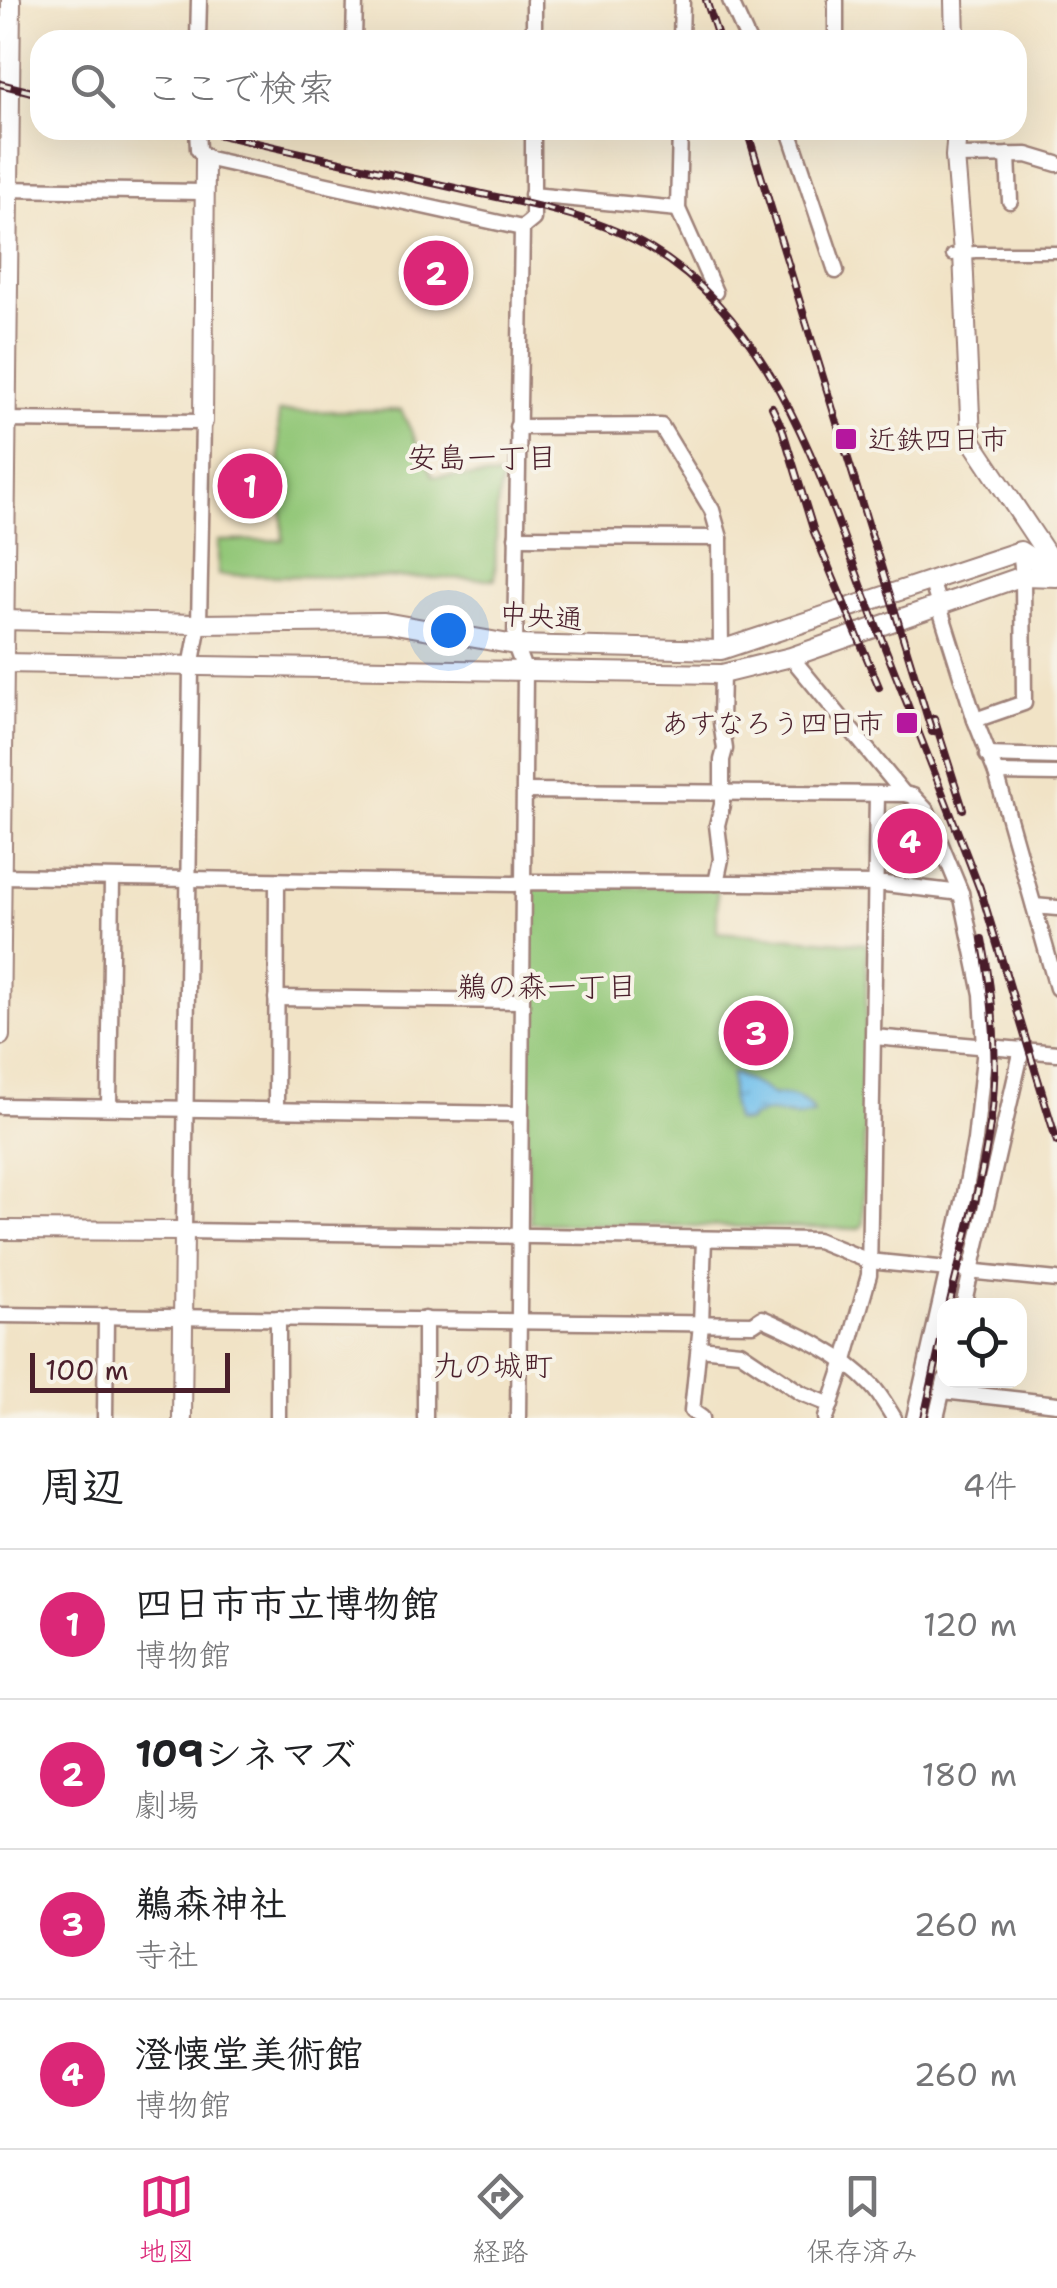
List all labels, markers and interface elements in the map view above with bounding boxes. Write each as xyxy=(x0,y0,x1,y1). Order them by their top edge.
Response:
search box xyxy=(30,30,1027,140)
icon: search xyxy=(65,58,120,113)
text: ここで検索 xyxy=(145,62,335,113)
pin: 2 xyxy=(404,236,468,310)
place label: 近鉄四日市 xyxy=(868,420,1008,458)
marker: 近鉄四日市 xyxy=(833,426,859,452)
district label: 安島一丁目 xyxy=(407,437,557,478)
pin: 1 xyxy=(218,448,282,524)
street label: 中央通 xyxy=(498,594,584,638)
your location xyxy=(423,605,474,656)
place label: あすなろう四日市 xyxy=(661,704,884,742)
marker: あすなろう四日市 xyxy=(894,710,920,736)
pin: 4 xyxy=(878,804,942,878)
district label: 鵜の森一丁目 xyxy=(457,966,637,1007)
pin: 3 xyxy=(724,996,788,1070)
map controls xyxy=(937,1298,1027,1388)
button: locate xyxy=(937,1298,1027,1388)
district label: 九の城町 xyxy=(433,1345,553,1386)
scale bar xyxy=(30,1348,230,1392)
text: 100 m xyxy=(45,1351,129,1389)
text: 周辺 xyxy=(40,1458,124,1514)
text: 4件 xyxy=(963,1464,1017,1507)
text: 四日市市立博物館 xyxy=(135,1578,439,1629)
text: 1 xyxy=(65,1603,80,1646)
text: 120 m xyxy=(923,1603,1017,1646)
text: 博物館 xyxy=(135,1633,231,1676)
text: 109シネマズ xyxy=(135,1728,356,1779)
text: 2 xyxy=(61,1753,84,1796)
text: 180 m xyxy=(921,1753,1017,1796)
text: 劇場 xyxy=(135,1783,199,1826)
text: 鵜森神社 xyxy=(135,1878,287,1929)
text: 3 xyxy=(61,1903,84,1946)
text: 260 m xyxy=(914,1903,1017,1946)
text: 寺社 xyxy=(135,1933,199,1976)
text: 澄懐堂美術館 xyxy=(135,2028,363,2079)
text: 4 xyxy=(61,2053,84,2096)
text: 260 m xyxy=(914,2053,1017,2096)
text: 博物館 xyxy=(135,2083,231,2126)
tab: 地図 xyxy=(139,2169,195,2270)
tab: 経路 xyxy=(472,2169,528,2270)
tab: 保存済み xyxy=(806,2169,918,2270)

